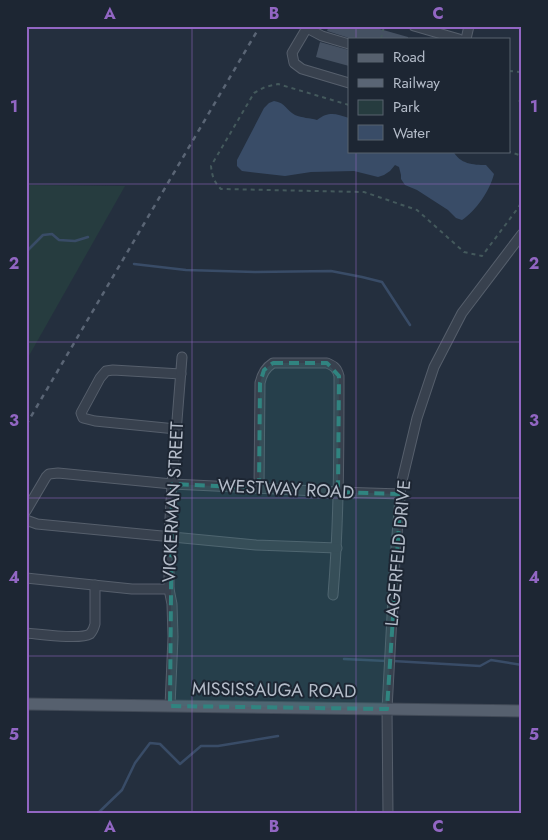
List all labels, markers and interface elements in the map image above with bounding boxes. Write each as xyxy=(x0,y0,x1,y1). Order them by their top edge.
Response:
text: A xyxy=(103,2,116,25)
text: B xyxy=(269,2,279,25)
text: C xyxy=(432,2,444,25)
legend xyxy=(348,38,510,152)
text: Road xyxy=(393,46,425,68)
text: Railway xyxy=(393,72,440,94)
text: 1 xyxy=(10,95,18,118)
text: 1 xyxy=(530,95,538,118)
text: Park xyxy=(393,96,420,118)
text: Water xyxy=(393,122,431,144)
text: 2 xyxy=(9,252,19,275)
text: 2 xyxy=(529,252,539,275)
text: 3 xyxy=(9,409,19,432)
text: 3 xyxy=(529,409,539,432)
street label: VICKERMAN STREET xyxy=(156,420,190,583)
street label: WESTWAY ROAD xyxy=(217,472,355,506)
street label: LAGERFELD DRIVE xyxy=(379,479,417,627)
text: 4 xyxy=(8,566,20,589)
text: 4 xyxy=(528,566,540,589)
street label: MISSISSAUGA ROAD xyxy=(191,676,357,704)
text: 5 xyxy=(9,723,19,746)
text: 5 xyxy=(529,723,539,746)
text: A xyxy=(103,815,116,838)
text: B xyxy=(269,815,279,838)
text: C xyxy=(432,815,444,838)

